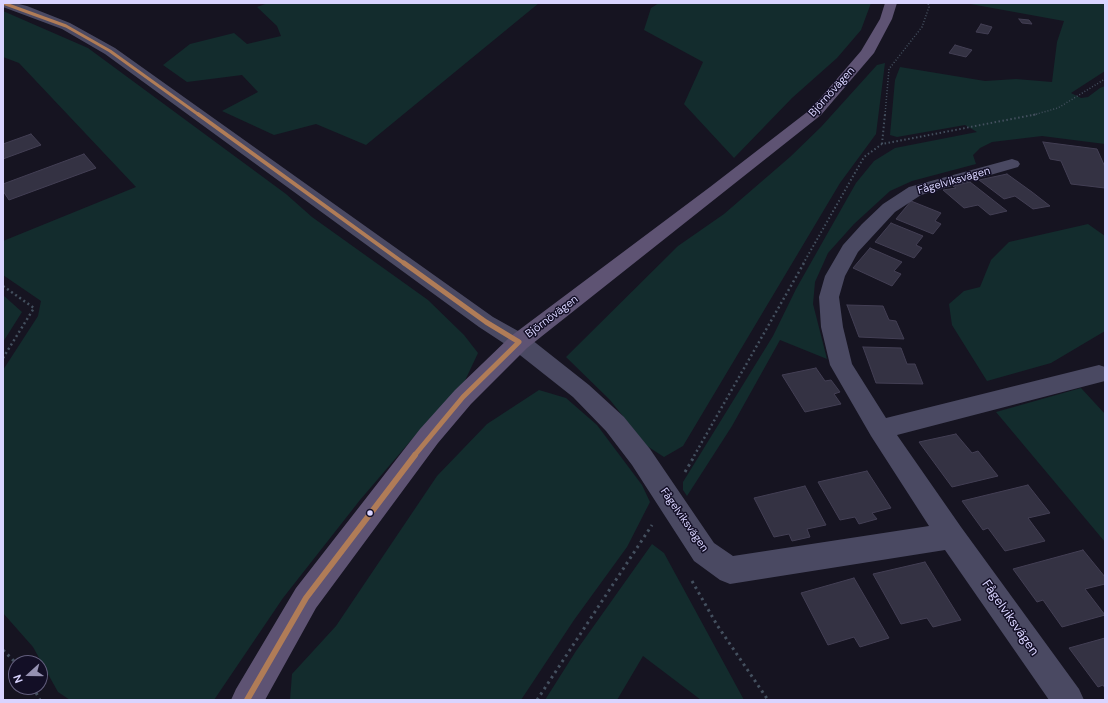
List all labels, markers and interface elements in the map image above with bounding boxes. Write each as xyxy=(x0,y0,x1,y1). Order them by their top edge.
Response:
street label: Björnövägen xyxy=(806,64,858,120)
street label: Fågelviksvägen xyxy=(916,164,992,198)
street label: Björnövägen xyxy=(523,293,581,341)
street label: Fågelviksvägen xyxy=(657,486,711,554)
unlabelled marker xyxy=(365,508,375,518)
street label: Fågelviksvägen xyxy=(978,577,1042,659)
north arrow xyxy=(8,655,48,695)
text: N xyxy=(10,673,26,685)

